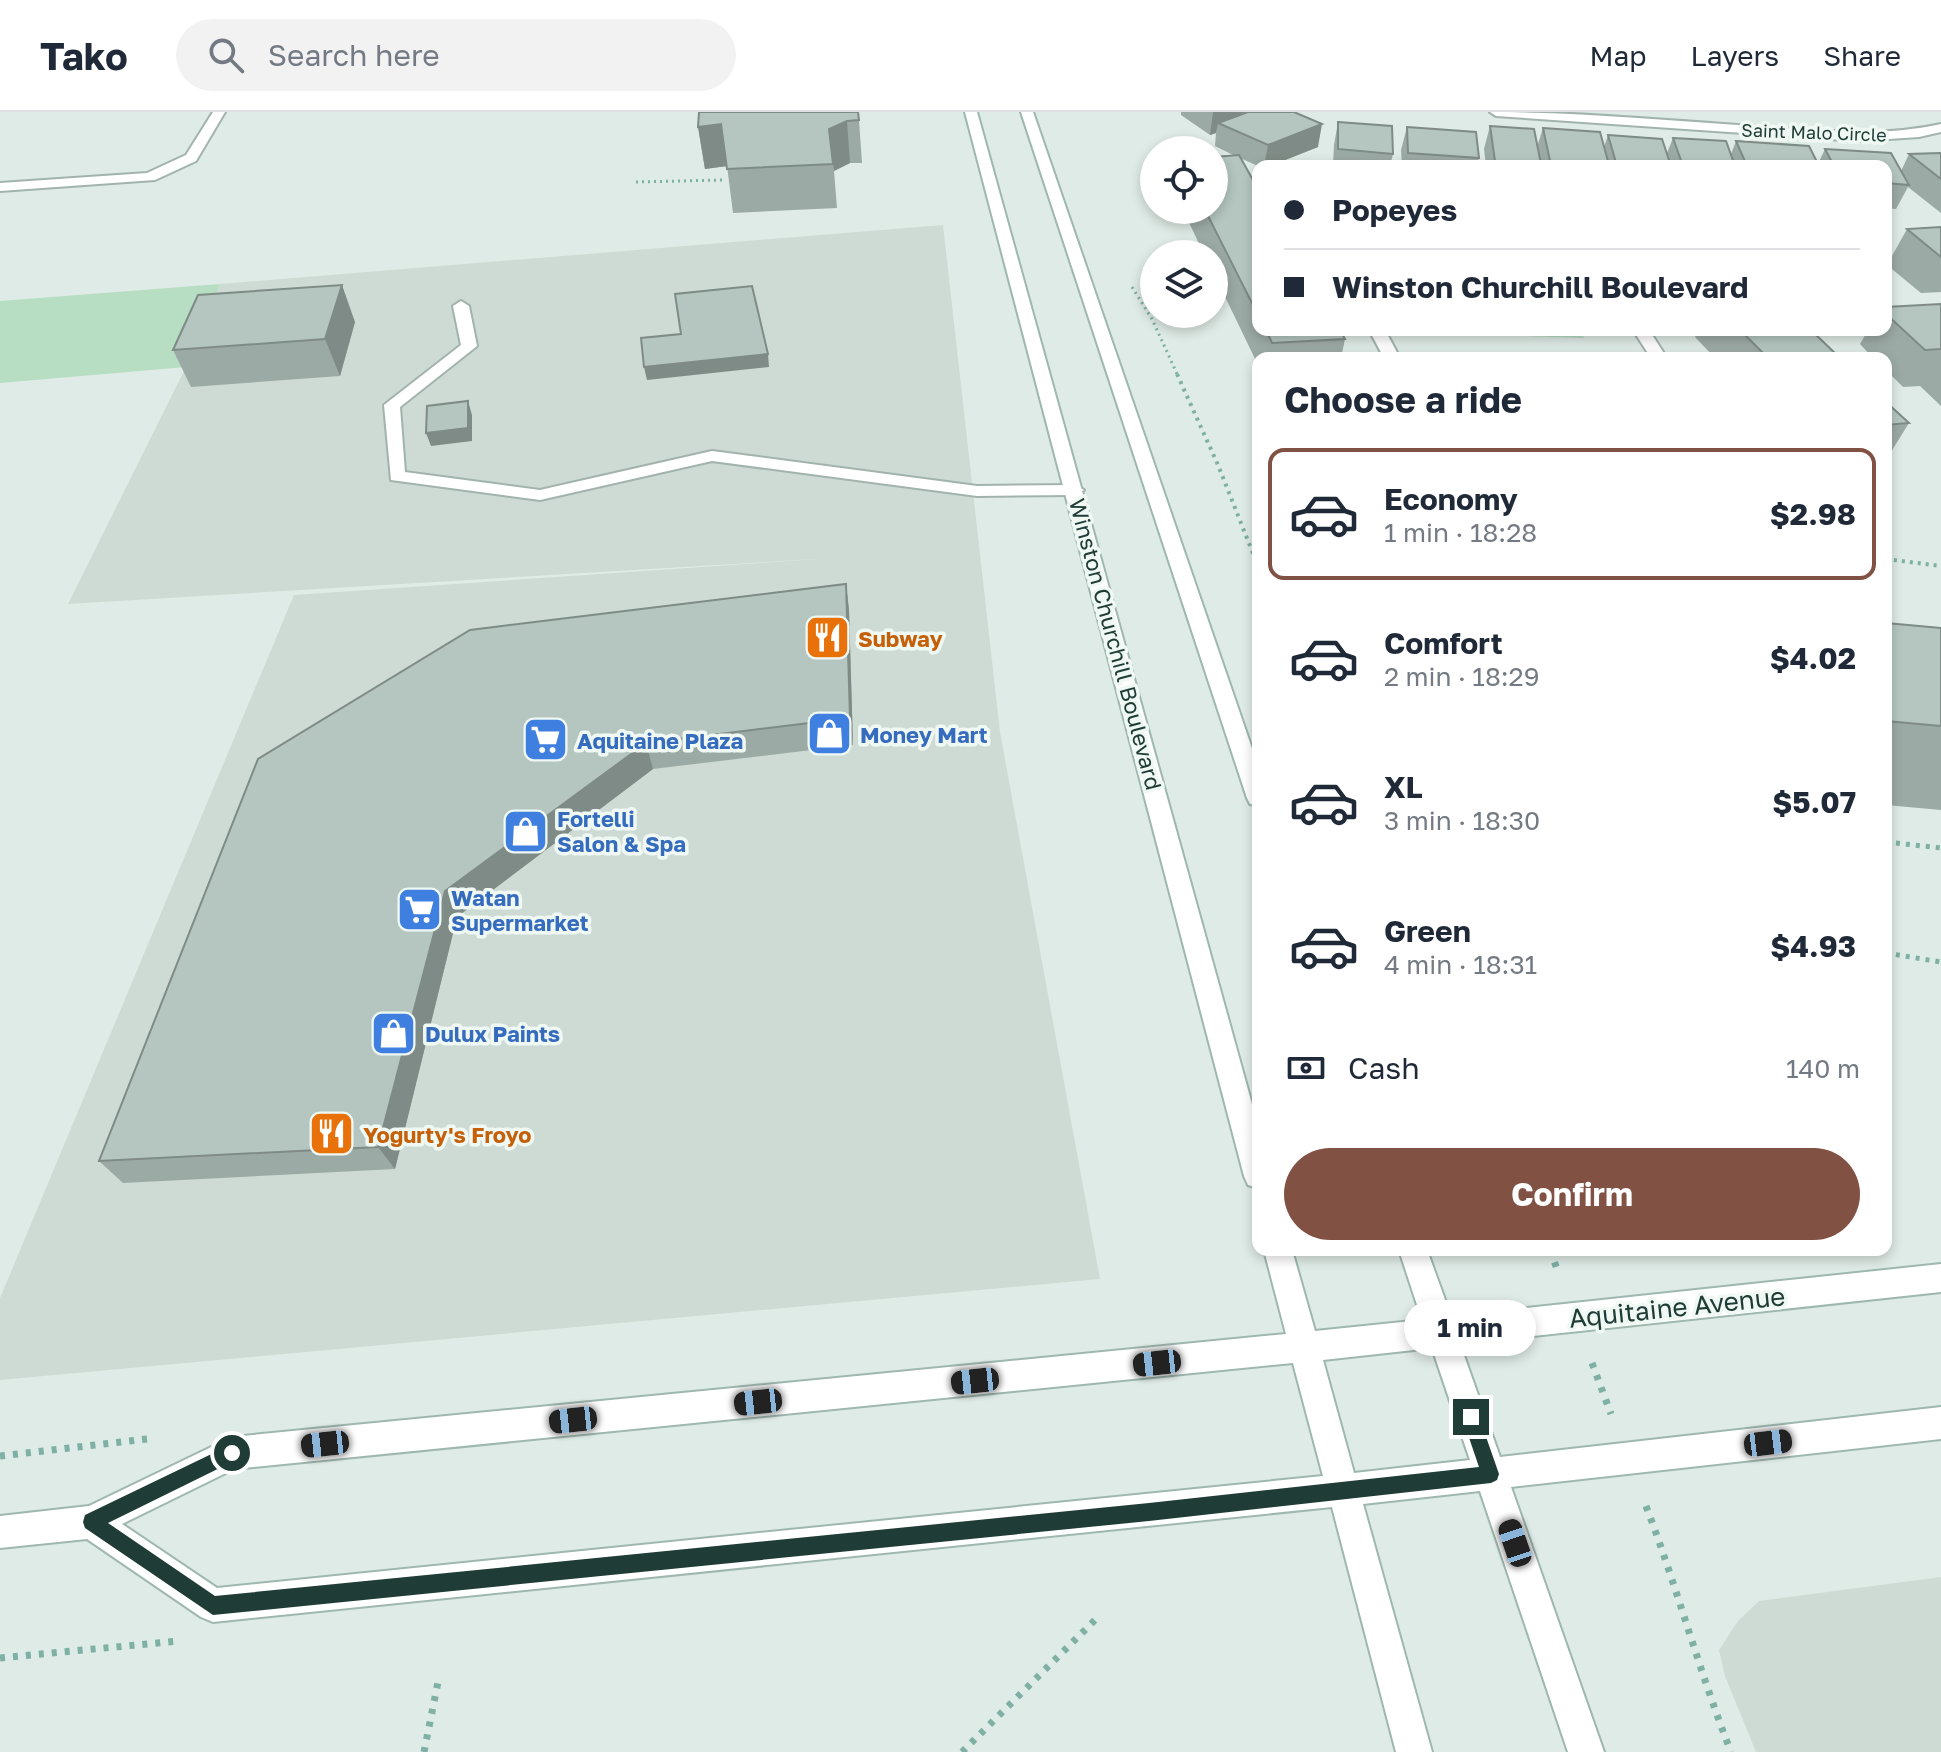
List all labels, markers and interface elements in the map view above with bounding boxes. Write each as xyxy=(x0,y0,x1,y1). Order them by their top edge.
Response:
search box xyxy=(176,19,736,91)
text: Tako xyxy=(40,33,128,78)
icon: search xyxy=(204,33,248,77)
text: Search here xyxy=(268,37,440,73)
text: Map xyxy=(1589,39,1647,72)
text: Layers xyxy=(1691,39,1779,72)
text: Share xyxy=(1823,39,1901,72)
street label: Saint Malo Circle xyxy=(1741,118,1887,146)
map controls xyxy=(1140,136,1228,328)
button: locate xyxy=(1140,136,1228,224)
text: Popeyes xyxy=(1332,192,1457,228)
button: layers xyxy=(1140,240,1228,328)
text: Winston Churchill Boulevard xyxy=(1332,269,1749,305)
text: Choose a ride xyxy=(1284,378,1522,421)
icon: car xyxy=(1288,478,1360,550)
text: Economy xyxy=(1384,481,1518,517)
street label: Winston Churchill Boulevard xyxy=(1064,495,1168,793)
text: $2.98 xyxy=(1770,496,1856,532)
text: 1 min · 18:28 xyxy=(1384,517,1537,548)
restaurant icon: Subway xyxy=(803,614,851,662)
icon: car xyxy=(1288,622,1360,694)
place label: Subway xyxy=(858,625,943,652)
text: Comfort xyxy=(1384,625,1503,661)
text: $4.02 xyxy=(1770,640,1856,676)
text: 2 min · 18:29 xyxy=(1384,661,1539,692)
shop icon: Money Mart xyxy=(805,710,853,758)
supermarket icon: Aquitaine Plaza xyxy=(522,716,570,764)
place label: Money Mart xyxy=(860,721,988,748)
place label: Aquitaine Plaza xyxy=(577,727,743,754)
icon: car xyxy=(1288,766,1360,838)
text: XL xyxy=(1384,769,1423,805)
text: $5.07 xyxy=(1772,784,1856,820)
place label: Fortelli Salon & Spa xyxy=(557,805,686,857)
text: 3 min · 18:30 xyxy=(1384,805,1540,836)
shop icon: Fortelli Salon & Spa xyxy=(502,807,550,855)
place label: Watan Supermarket xyxy=(451,884,589,936)
supermarket icon: Watan Supermarket xyxy=(396,886,444,934)
icon: car xyxy=(1288,910,1360,982)
text: Green xyxy=(1384,913,1471,949)
text: $4.93 xyxy=(1770,928,1856,964)
text: 4 min · 18:31 xyxy=(1384,949,1537,980)
shop icon: Dulux Paints xyxy=(370,1009,418,1057)
place label: Dulux Paints xyxy=(425,1020,560,1047)
icon: cash xyxy=(1284,1046,1328,1090)
text: Cash xyxy=(1348,1050,1420,1086)
text: 140 m xyxy=(1786,1053,1860,1084)
restaurant icon: Yogurty's Froyo xyxy=(308,1110,356,1158)
place label: Yogurty's Froyo xyxy=(363,1121,531,1148)
button: Confirm xyxy=(1284,1148,1860,1240)
street label: Aquitaine Avenue xyxy=(1567,1280,1787,1334)
callout: 1 min xyxy=(1405,1301,1537,1357)
text: 1 min xyxy=(1437,1312,1503,1343)
car xyxy=(1132,1349,1182,1377)
car xyxy=(950,1367,1000,1395)
car xyxy=(733,1388,783,1416)
route end xyxy=(1453,1399,1489,1435)
car xyxy=(548,1406,598,1434)
car xyxy=(1743,1428,1793,1458)
car xyxy=(300,1430,350,1458)
route start xyxy=(214,1435,250,1471)
car xyxy=(1496,1516,1534,1570)

